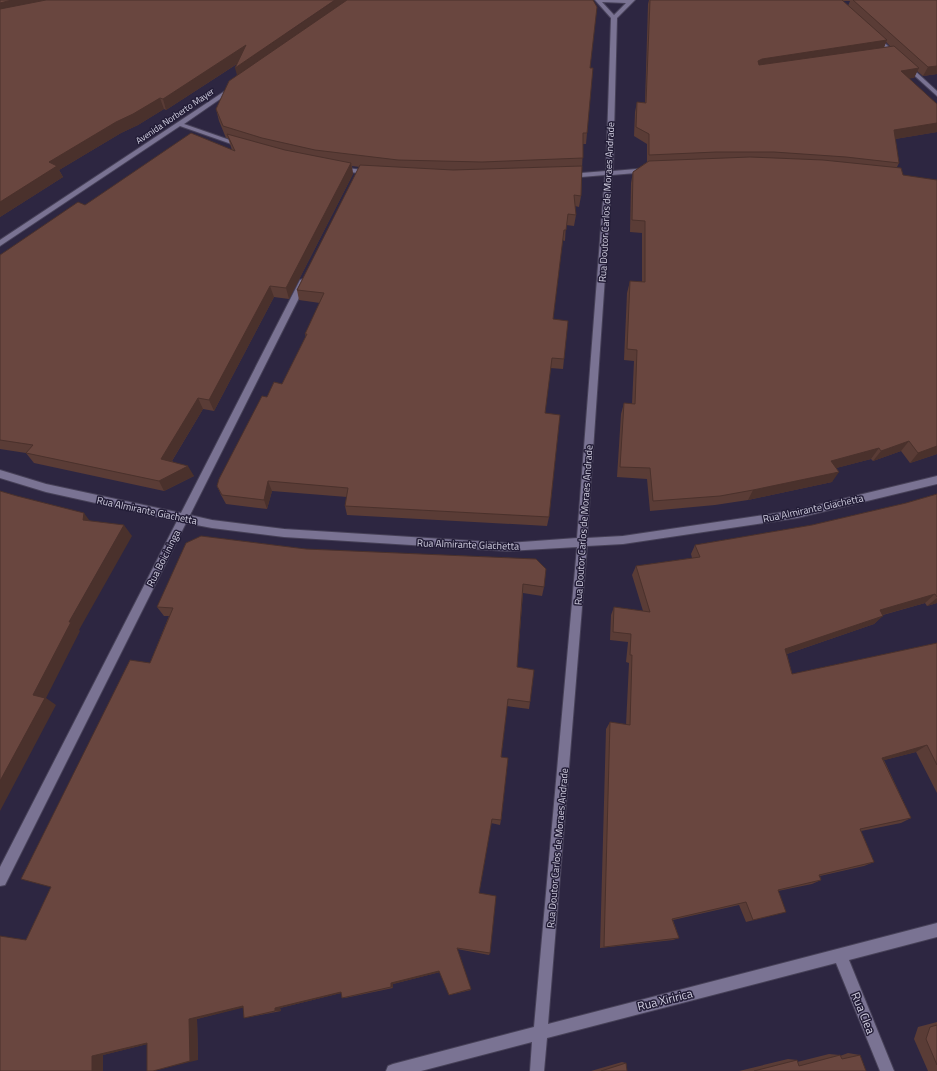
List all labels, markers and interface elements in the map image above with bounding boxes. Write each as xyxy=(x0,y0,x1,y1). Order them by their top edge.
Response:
street label: Avenida Norberto Mayer xyxy=(133,84,217,147)
street label: Rua Doutor Carlos de Moraes Andrade xyxy=(595,122,618,283)
street label: Rua Doutor Carlos de Moraes Andrade xyxy=(570,444,597,606)
street label: Rua Almirante Giachetta xyxy=(762,491,865,526)
street label: Rua Almirante Giachetta xyxy=(95,493,198,528)
street label: Rua Boicininga xyxy=(143,527,184,589)
street label: Rua Almirante Giachetta xyxy=(417,535,519,554)
street label: Rua Doutor Carlos de Moraes Andrade xyxy=(543,767,572,929)
street label: Rua Xiririca xyxy=(635,983,695,1016)
street label: Rua Clea xyxy=(846,989,880,1037)

